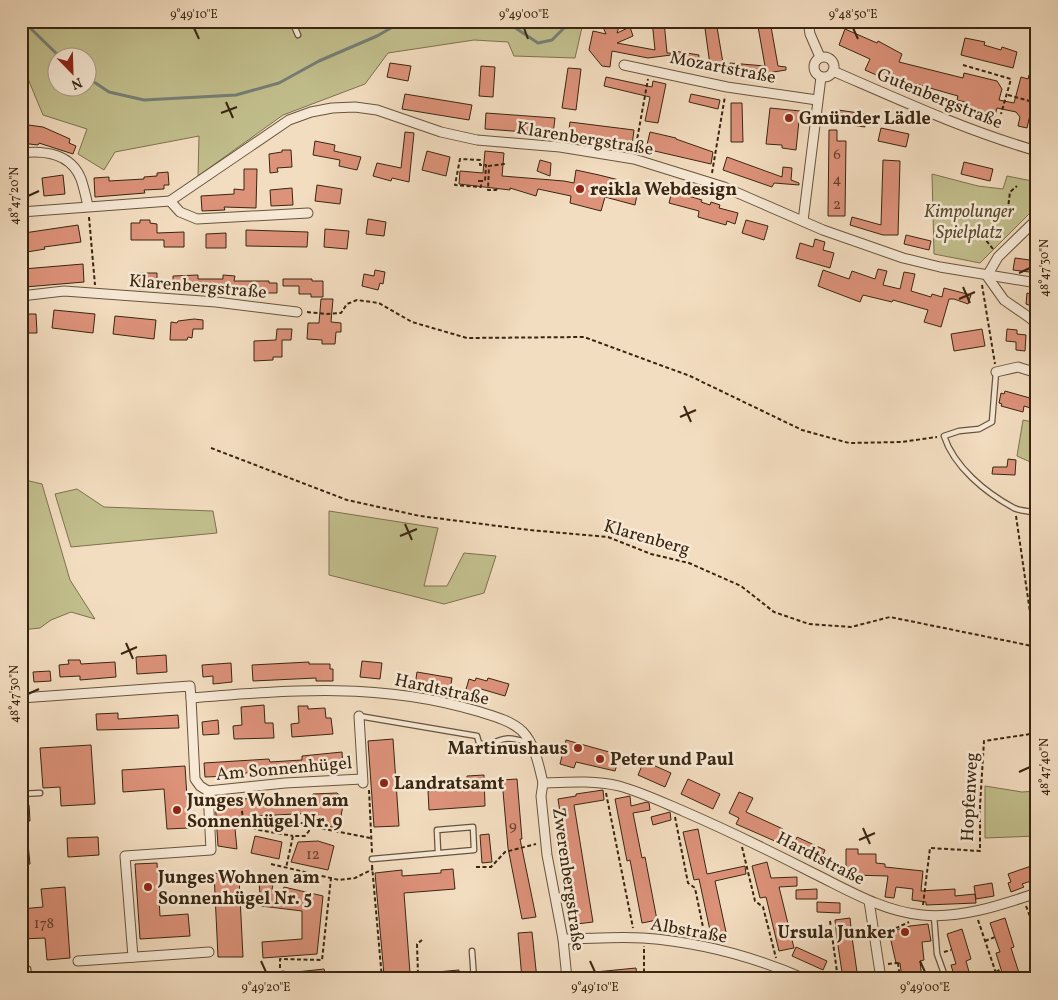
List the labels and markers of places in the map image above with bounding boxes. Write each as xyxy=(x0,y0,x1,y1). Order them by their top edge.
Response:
place label: Gmünder Lädle xyxy=(799,107,931,132)
marker: Gmünder Lädle xyxy=(783,112,795,124)
place label: reikla Webdesign xyxy=(590,178,737,203)
marker: reikla Webdesign xyxy=(574,183,586,195)
place label: Martinushaus xyxy=(447,737,568,762)
marker: Martinushaus xyxy=(572,742,584,754)
place label: Peter und Paul xyxy=(610,748,734,773)
marker: Peter und Paul xyxy=(594,753,606,765)
place label: Landratsamt xyxy=(394,772,505,797)
marker: Landratsamt xyxy=(378,777,390,789)
place label: Junges Wohnen am Sonnenhügel Nr. 9 xyxy=(186,789,349,835)
marker: Junges Wohnen am Sonnenhügel Nr. 9 xyxy=(171,804,183,816)
place label: Junges Wohnen am Sonnenhügel Nr. 5 xyxy=(157,866,320,912)
marker: Junges Wohnen am Sonnenhügel Nr. 5 xyxy=(142,881,154,893)
place label: Ursula Junker xyxy=(778,921,895,946)
marker: Ursula Junker xyxy=(899,926,911,938)

